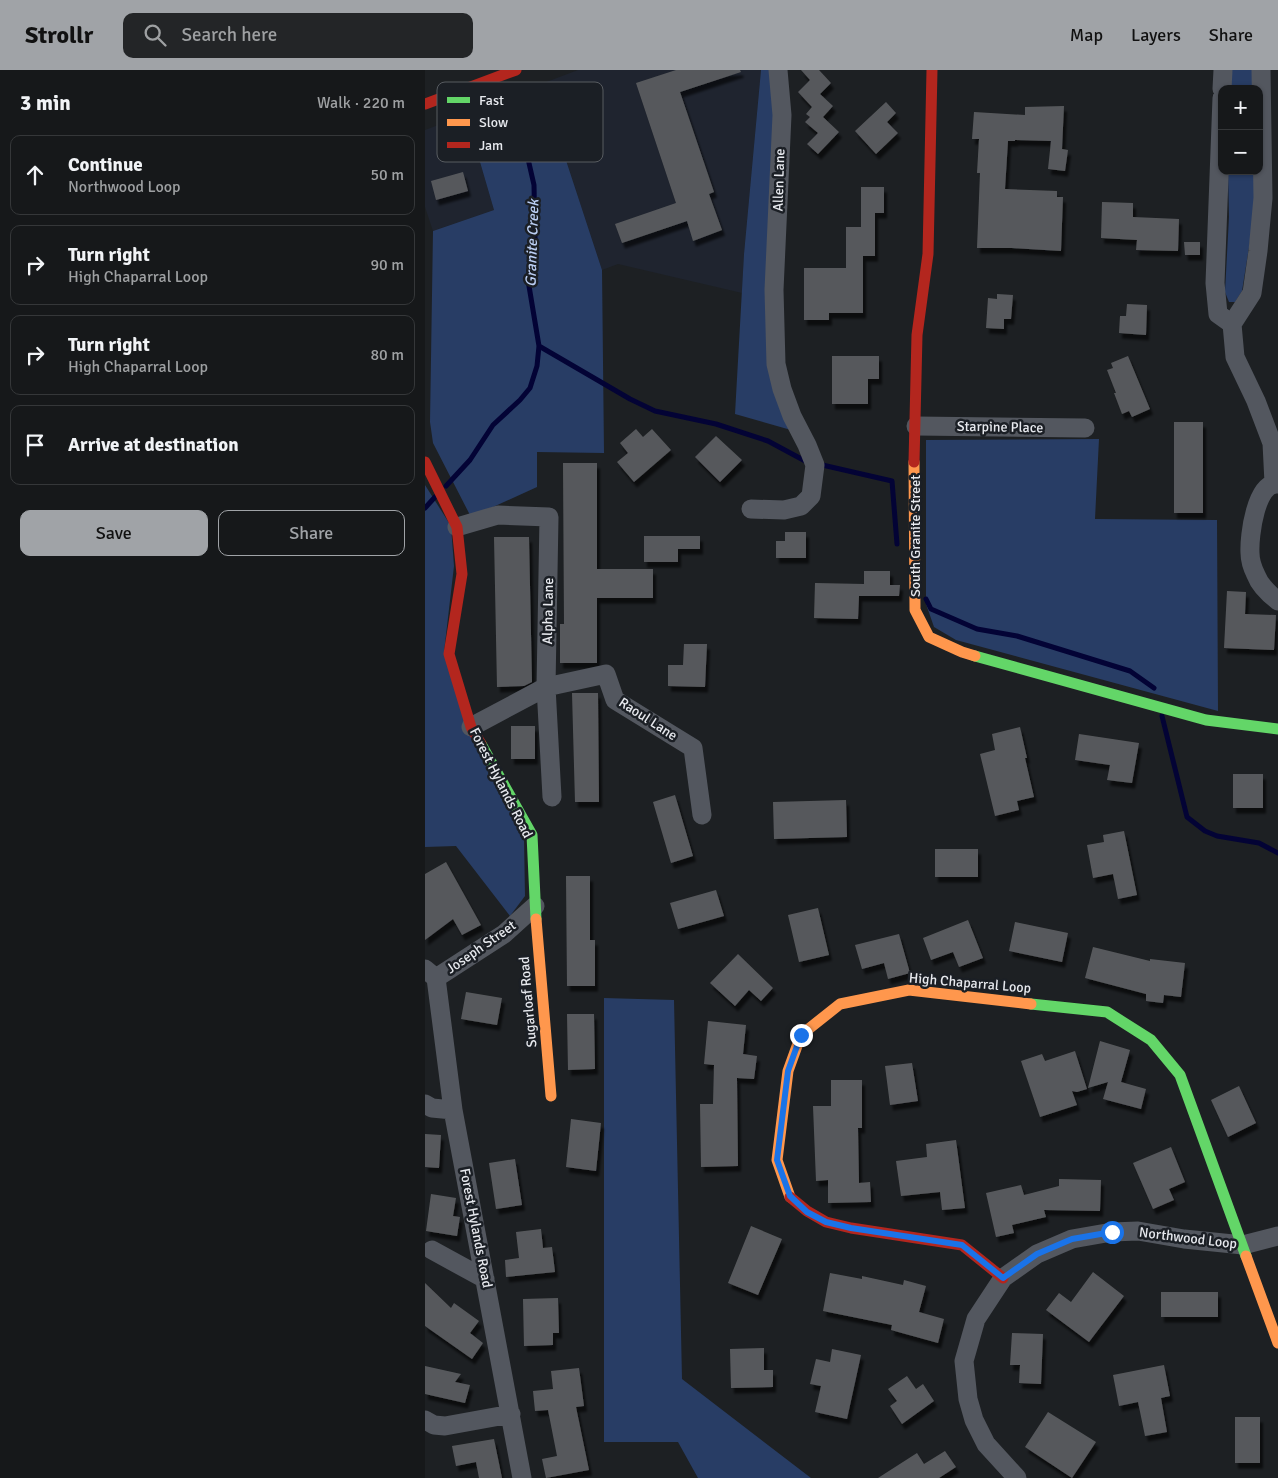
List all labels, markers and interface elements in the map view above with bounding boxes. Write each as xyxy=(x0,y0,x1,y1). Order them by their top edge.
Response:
search box xyxy=(123,13,473,58)
text: Strollr xyxy=(25,20,93,50)
icon: search xyxy=(141,21,169,49)
text: Search here xyxy=(181,23,277,47)
text: Map xyxy=(1070,24,1103,46)
text: Layers xyxy=(1131,24,1181,46)
text: Share xyxy=(1209,24,1253,46)
legend xyxy=(437,82,603,162)
map controls xyxy=(1218,85,1263,175)
button: + xyxy=(1218,85,1263,130)
text: 3 min xyxy=(20,90,71,116)
text: Fast xyxy=(479,92,504,109)
text: Walk · 220 m xyxy=(317,93,405,113)
text: Slow xyxy=(479,114,508,131)
button: − xyxy=(1218,130,1263,175)
text: Jam xyxy=(479,137,503,154)
street label: Allen Lane xyxy=(769,148,789,212)
text: Continue xyxy=(68,153,143,177)
icon: ahead xyxy=(21,161,49,189)
text: 50 m xyxy=(370,165,404,185)
text: Northwood Loop xyxy=(68,177,181,197)
water label: Granite Creek xyxy=(521,197,543,287)
text: Turn right xyxy=(68,243,150,267)
icon: right xyxy=(21,251,49,279)
text: 90 m xyxy=(370,255,404,275)
text: High Chaparral Loop xyxy=(68,267,208,287)
text: Turn right xyxy=(68,333,150,357)
icon: right xyxy=(21,341,49,369)
text: 80 m xyxy=(370,345,404,365)
text: High Chaparral Loop xyxy=(68,357,208,377)
street label: Starpine Place xyxy=(957,418,1043,436)
icon: arrive xyxy=(21,431,49,459)
text: Arrive at destination xyxy=(68,433,239,457)
street label: South Granite Street xyxy=(907,475,924,597)
button: Save xyxy=(20,510,208,556)
button: Share xyxy=(218,510,405,556)
street label: Alpha Lane xyxy=(539,578,557,644)
street label: Raoul Lane xyxy=(616,694,680,744)
street label: Forest Hylands Road xyxy=(466,725,536,841)
street label: Joseph Street xyxy=(443,917,519,977)
street label: Sugarloaf Road xyxy=(516,956,540,1048)
street label: High Chaparral Loop xyxy=(908,969,1032,997)
route end xyxy=(790,1024,813,1047)
street label: Forest Hylands Road xyxy=(456,1167,496,1289)
route start xyxy=(1101,1221,1124,1244)
street label: Northwood Loop xyxy=(1138,1224,1238,1252)

